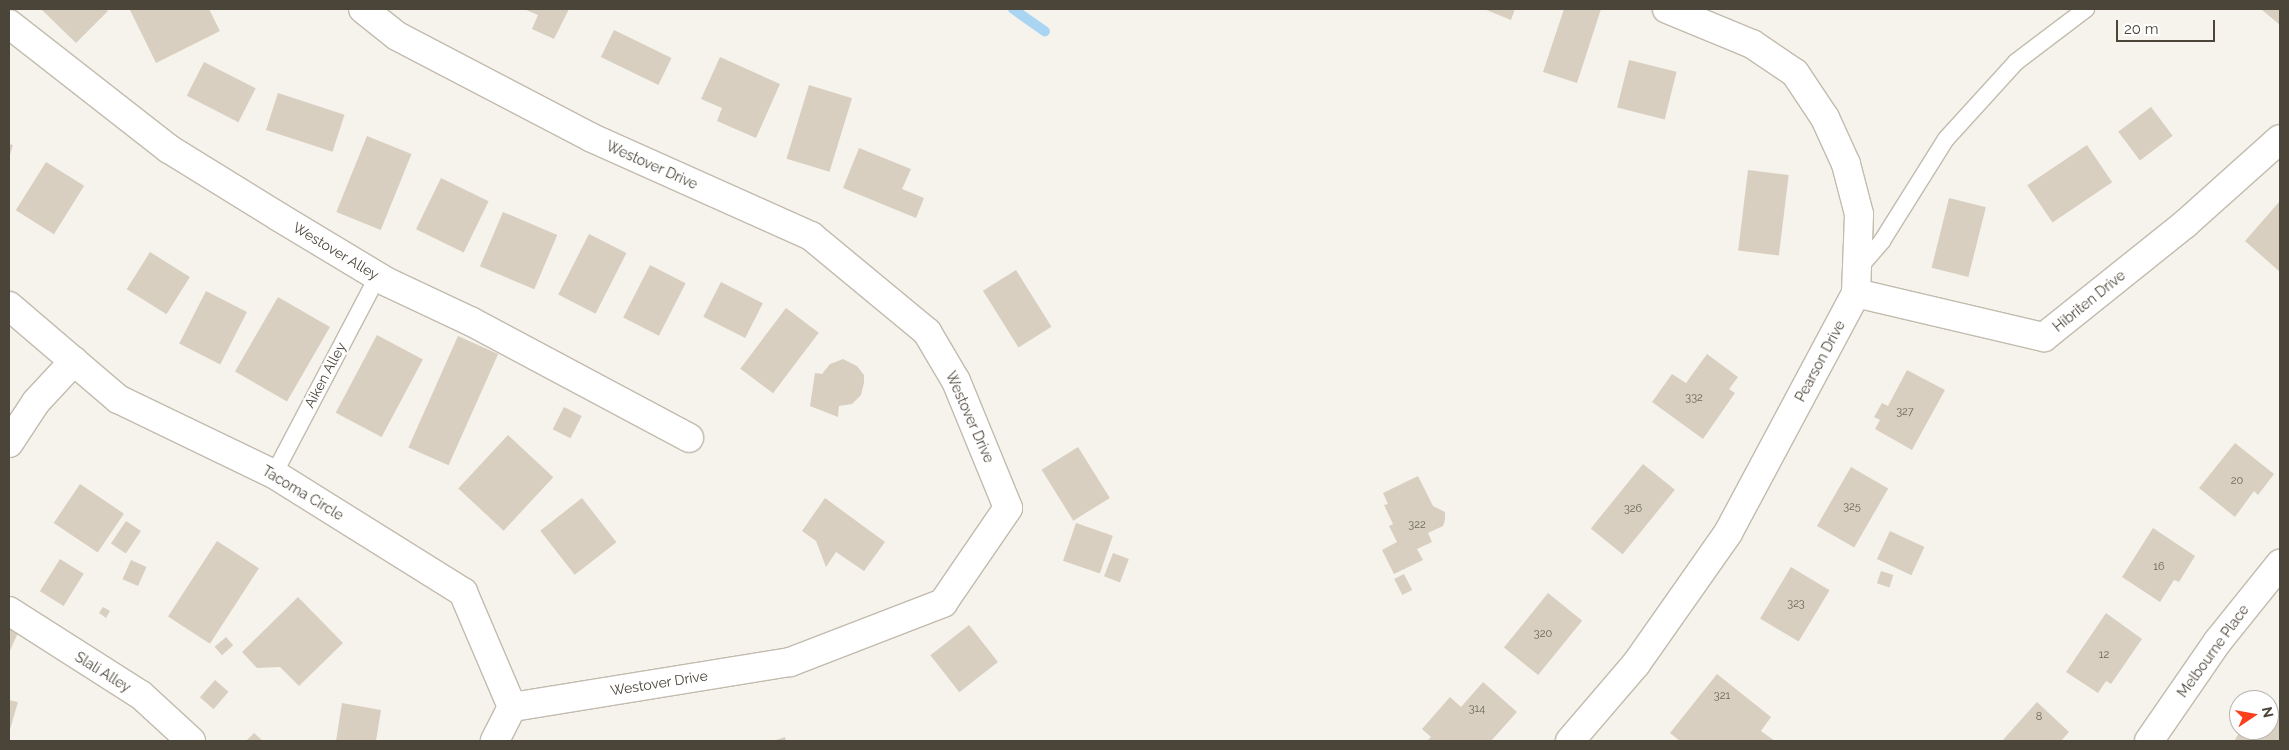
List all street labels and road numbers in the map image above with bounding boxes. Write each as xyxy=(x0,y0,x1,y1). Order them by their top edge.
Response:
street label: Westover Drive xyxy=(604,137,700,193)
street label: Westover Alley xyxy=(290,219,382,283)
street label: Hibriten Drive xyxy=(2050,267,2128,335)
street label: Pearson Drive xyxy=(1792,318,1848,404)
street label: Aiken Alley xyxy=(301,339,349,411)
street label: Westover Drive xyxy=(942,369,998,465)
street label: Tacoma Circle xyxy=(259,462,347,524)
street label: Melbourne Place xyxy=(2174,601,2252,701)
street label: Slali Alley xyxy=(72,648,134,696)
street label: Westover Drive xyxy=(609,667,709,699)

